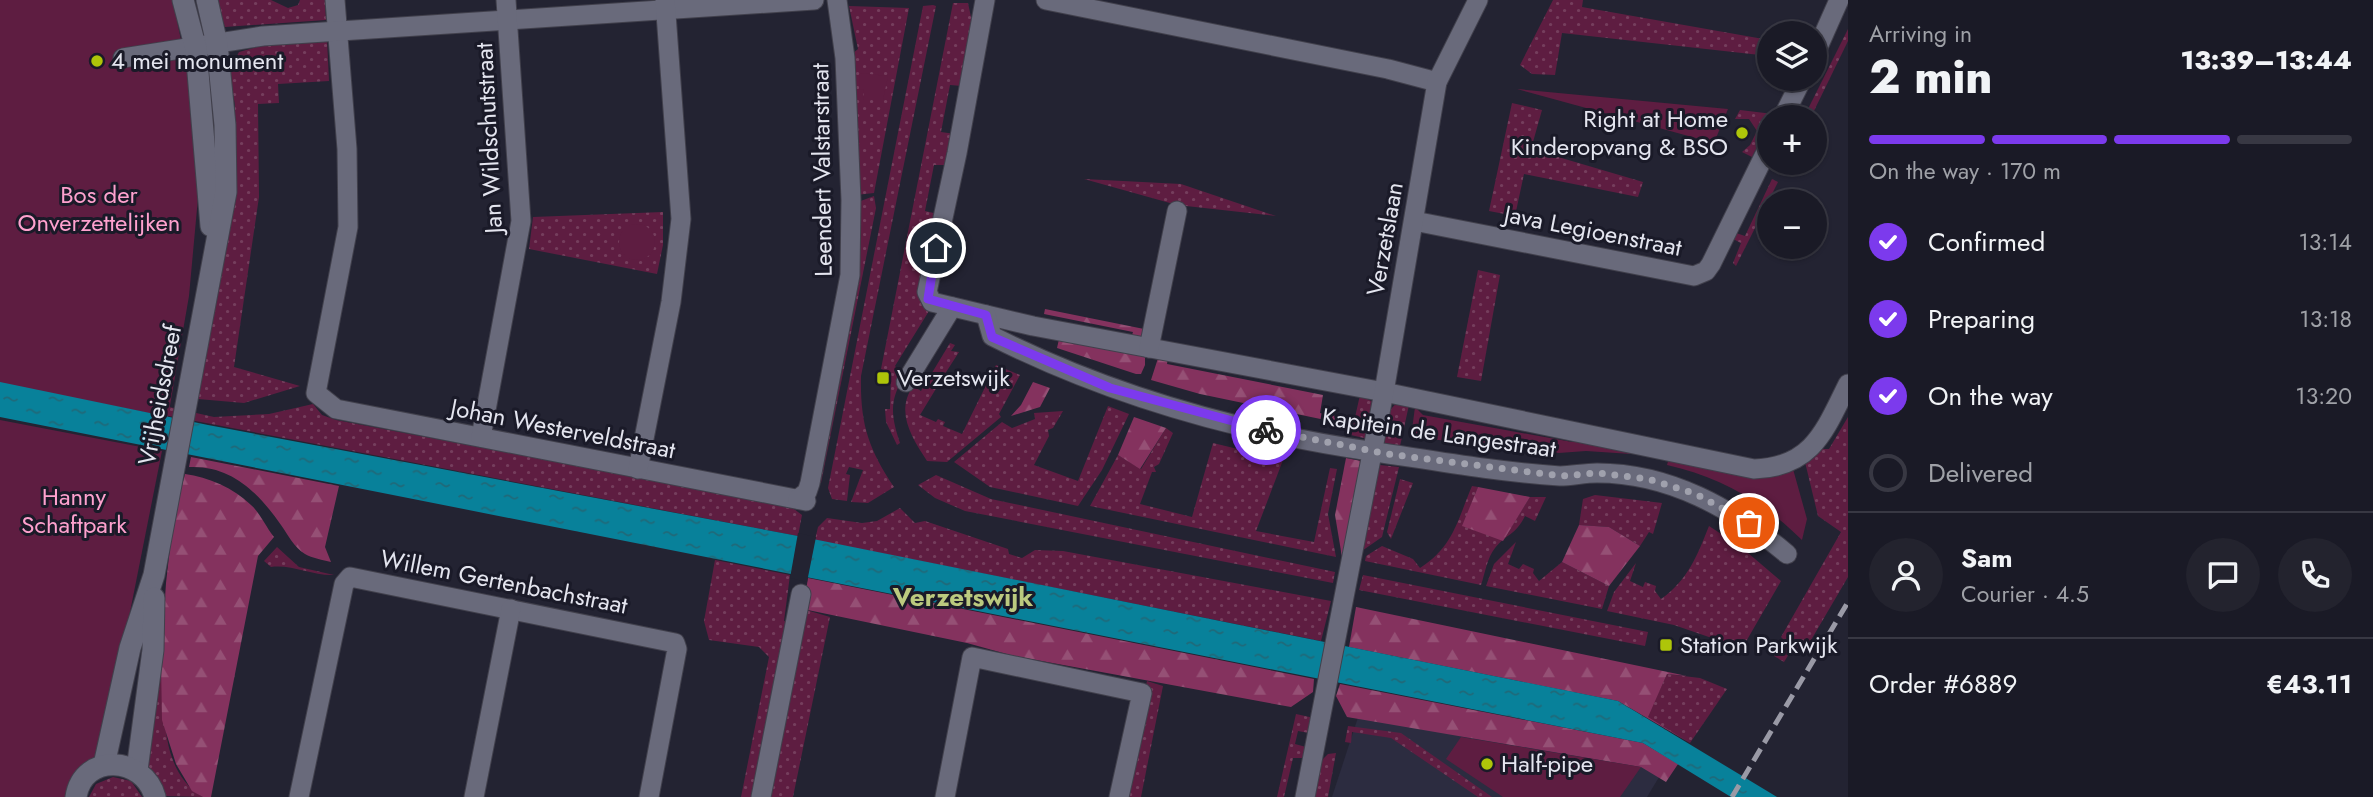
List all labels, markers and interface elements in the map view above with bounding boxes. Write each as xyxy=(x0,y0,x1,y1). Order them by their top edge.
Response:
text: Arriving in xyxy=(1869,17,1972,51)
map controls xyxy=(1757,21,1827,259)
button: layers xyxy=(1757,21,1827,91)
text: 13:39–13:44 xyxy=(2180,41,2352,79)
street label: Jan Wildschutstraat xyxy=(466,42,511,237)
place label: 4 mei monument xyxy=(111,43,283,78)
text: 2 min xyxy=(1869,44,1993,110)
marker: 4 mei monument xyxy=(89,53,105,69)
street label: Leendert Valstarstraat xyxy=(802,63,841,277)
place label: Right at Home Kinderopvang & BSO xyxy=(1511,101,1728,164)
button: + xyxy=(1757,105,1827,175)
marker: Right at Home Kinderopvang & BSO xyxy=(1734,125,1750,141)
text: On the way · 170 m xyxy=(1869,154,2061,188)
park label: Bos der Onverzettelijken xyxy=(18,177,180,240)
street label: Verzetslaan xyxy=(1357,179,1412,299)
button: − xyxy=(1757,189,1827,259)
street label: Java Legioenstraat xyxy=(1498,196,1685,265)
pin xyxy=(906,218,966,278)
icon: check xyxy=(1869,223,1907,261)
text: Confirmed xyxy=(1928,223,2045,261)
text: 13:14 xyxy=(2298,225,2352,259)
icon: home xyxy=(917,229,955,267)
icon: check xyxy=(1869,300,1907,338)
text: Preparing xyxy=(1928,300,2035,338)
text: 13:18 xyxy=(2299,302,2352,336)
street label: Vrijheidsdreef xyxy=(129,321,190,468)
place label: Verzetswijk xyxy=(897,360,1010,395)
marker: Verzetswijk xyxy=(875,370,891,386)
icon: check xyxy=(1869,377,1907,415)
text: On the way xyxy=(1928,377,2053,415)
text: 13:20 xyxy=(2295,379,2352,413)
street label: Johan Westerveldstraat xyxy=(445,389,679,467)
courier xyxy=(1231,395,1301,465)
street label: Kapitein de Langestraat xyxy=(1320,399,1559,466)
icon: bike xyxy=(1247,411,1285,449)
text: Delivered xyxy=(1928,454,2033,492)
park label: Hanny Schaftpark xyxy=(21,479,127,542)
pin xyxy=(1719,493,1779,553)
icon: bag xyxy=(1730,504,1768,542)
button: person xyxy=(1869,538,1943,612)
button: chat xyxy=(2186,538,2260,612)
button: phone xyxy=(2278,538,2352,612)
text: Sam xyxy=(1961,539,2013,577)
street label: Willem Gertenbachstraat xyxy=(378,540,631,623)
text: Courier · 4.5 xyxy=(1961,577,2089,611)
district label: Verzetswijk xyxy=(892,578,1033,616)
place label: Station Parkwijk xyxy=(1680,627,1838,662)
marker: Station Parkwijk xyxy=(1658,637,1674,653)
text: Order #6889 xyxy=(1869,665,2017,703)
text: €43.11 xyxy=(2266,665,2352,703)
place label: Half-pipe xyxy=(1501,746,1593,781)
marker: Half-pipe xyxy=(1479,756,1495,772)

